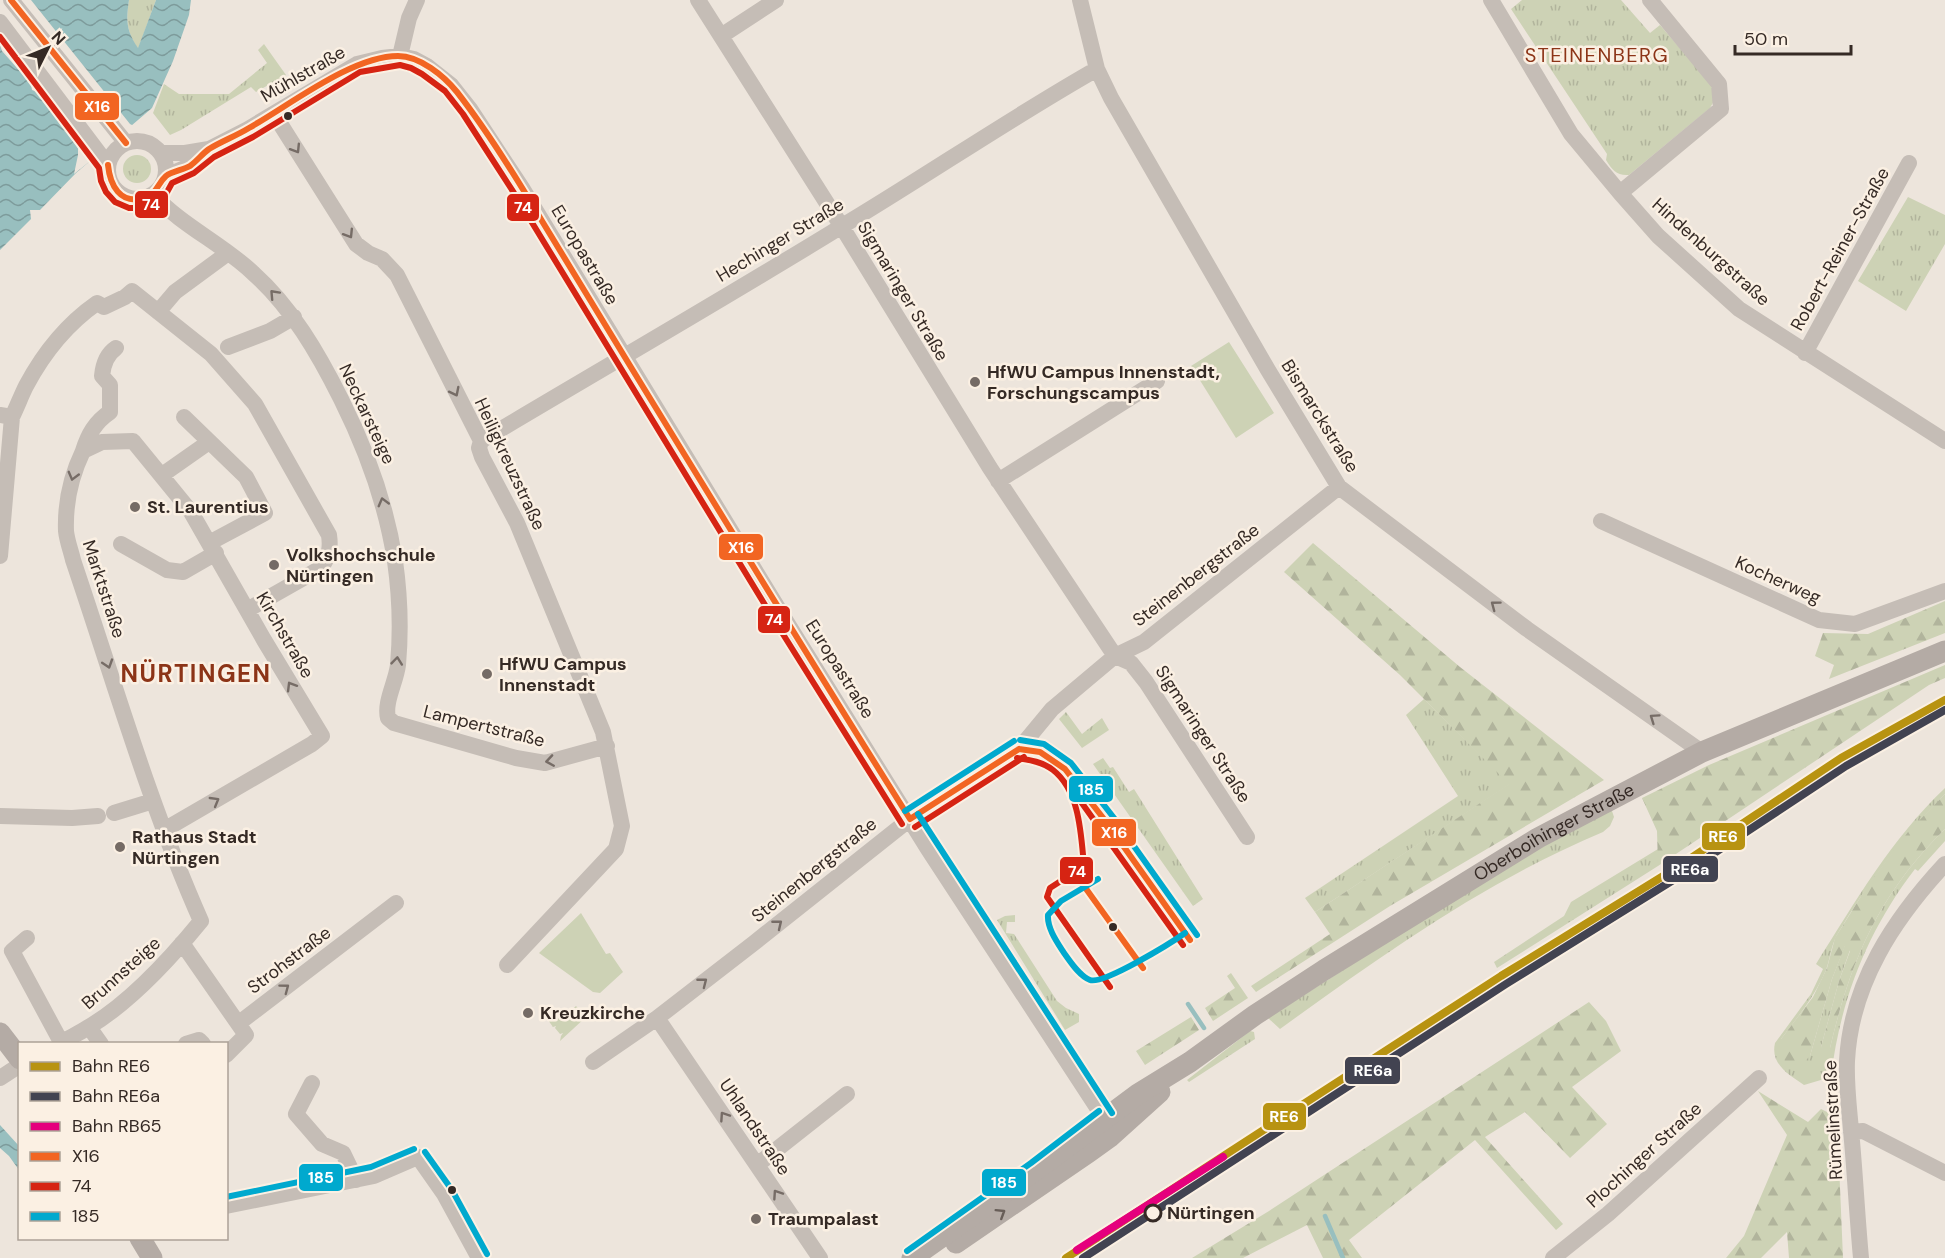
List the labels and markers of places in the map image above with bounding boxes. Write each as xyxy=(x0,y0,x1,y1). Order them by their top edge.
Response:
unlabelled marker xyxy=(282,110,294,122)
place label: HfWU Campus Innenstadt, Forschungscampus xyxy=(987,360,1220,405)
marker: HfWU Campus Innenstadt, Forschungscampus xyxy=(968,375,982,389)
place label: St. Laurentius xyxy=(147,495,269,519)
marker: St. Laurentius xyxy=(128,500,142,514)
place label: Volkshochschule Nürtingen xyxy=(286,543,436,588)
marker: Volkshochschule Nürtingen xyxy=(267,558,281,572)
place label: HfWU Campus Innenstadt xyxy=(499,652,627,697)
marker: HfWU Campus Innenstadt xyxy=(480,667,494,681)
place label: Rathaus Stadt Nürtingen xyxy=(132,825,257,870)
marker: Rathaus Stadt Nürtingen xyxy=(113,840,127,854)
unlabelled marker xyxy=(1107,921,1119,933)
place label: Kreuzkirche xyxy=(540,1001,645,1025)
marker: Kreuzkirche xyxy=(521,1006,535,1020)
unlabelled marker xyxy=(446,1184,458,1196)
place label: Nürtingen xyxy=(1167,1201,1255,1225)
marker: Nürtingen xyxy=(1144,1204,1162,1222)
place label: Traumpalast xyxy=(768,1207,879,1231)
marker: Traumpalast xyxy=(749,1212,763,1226)

